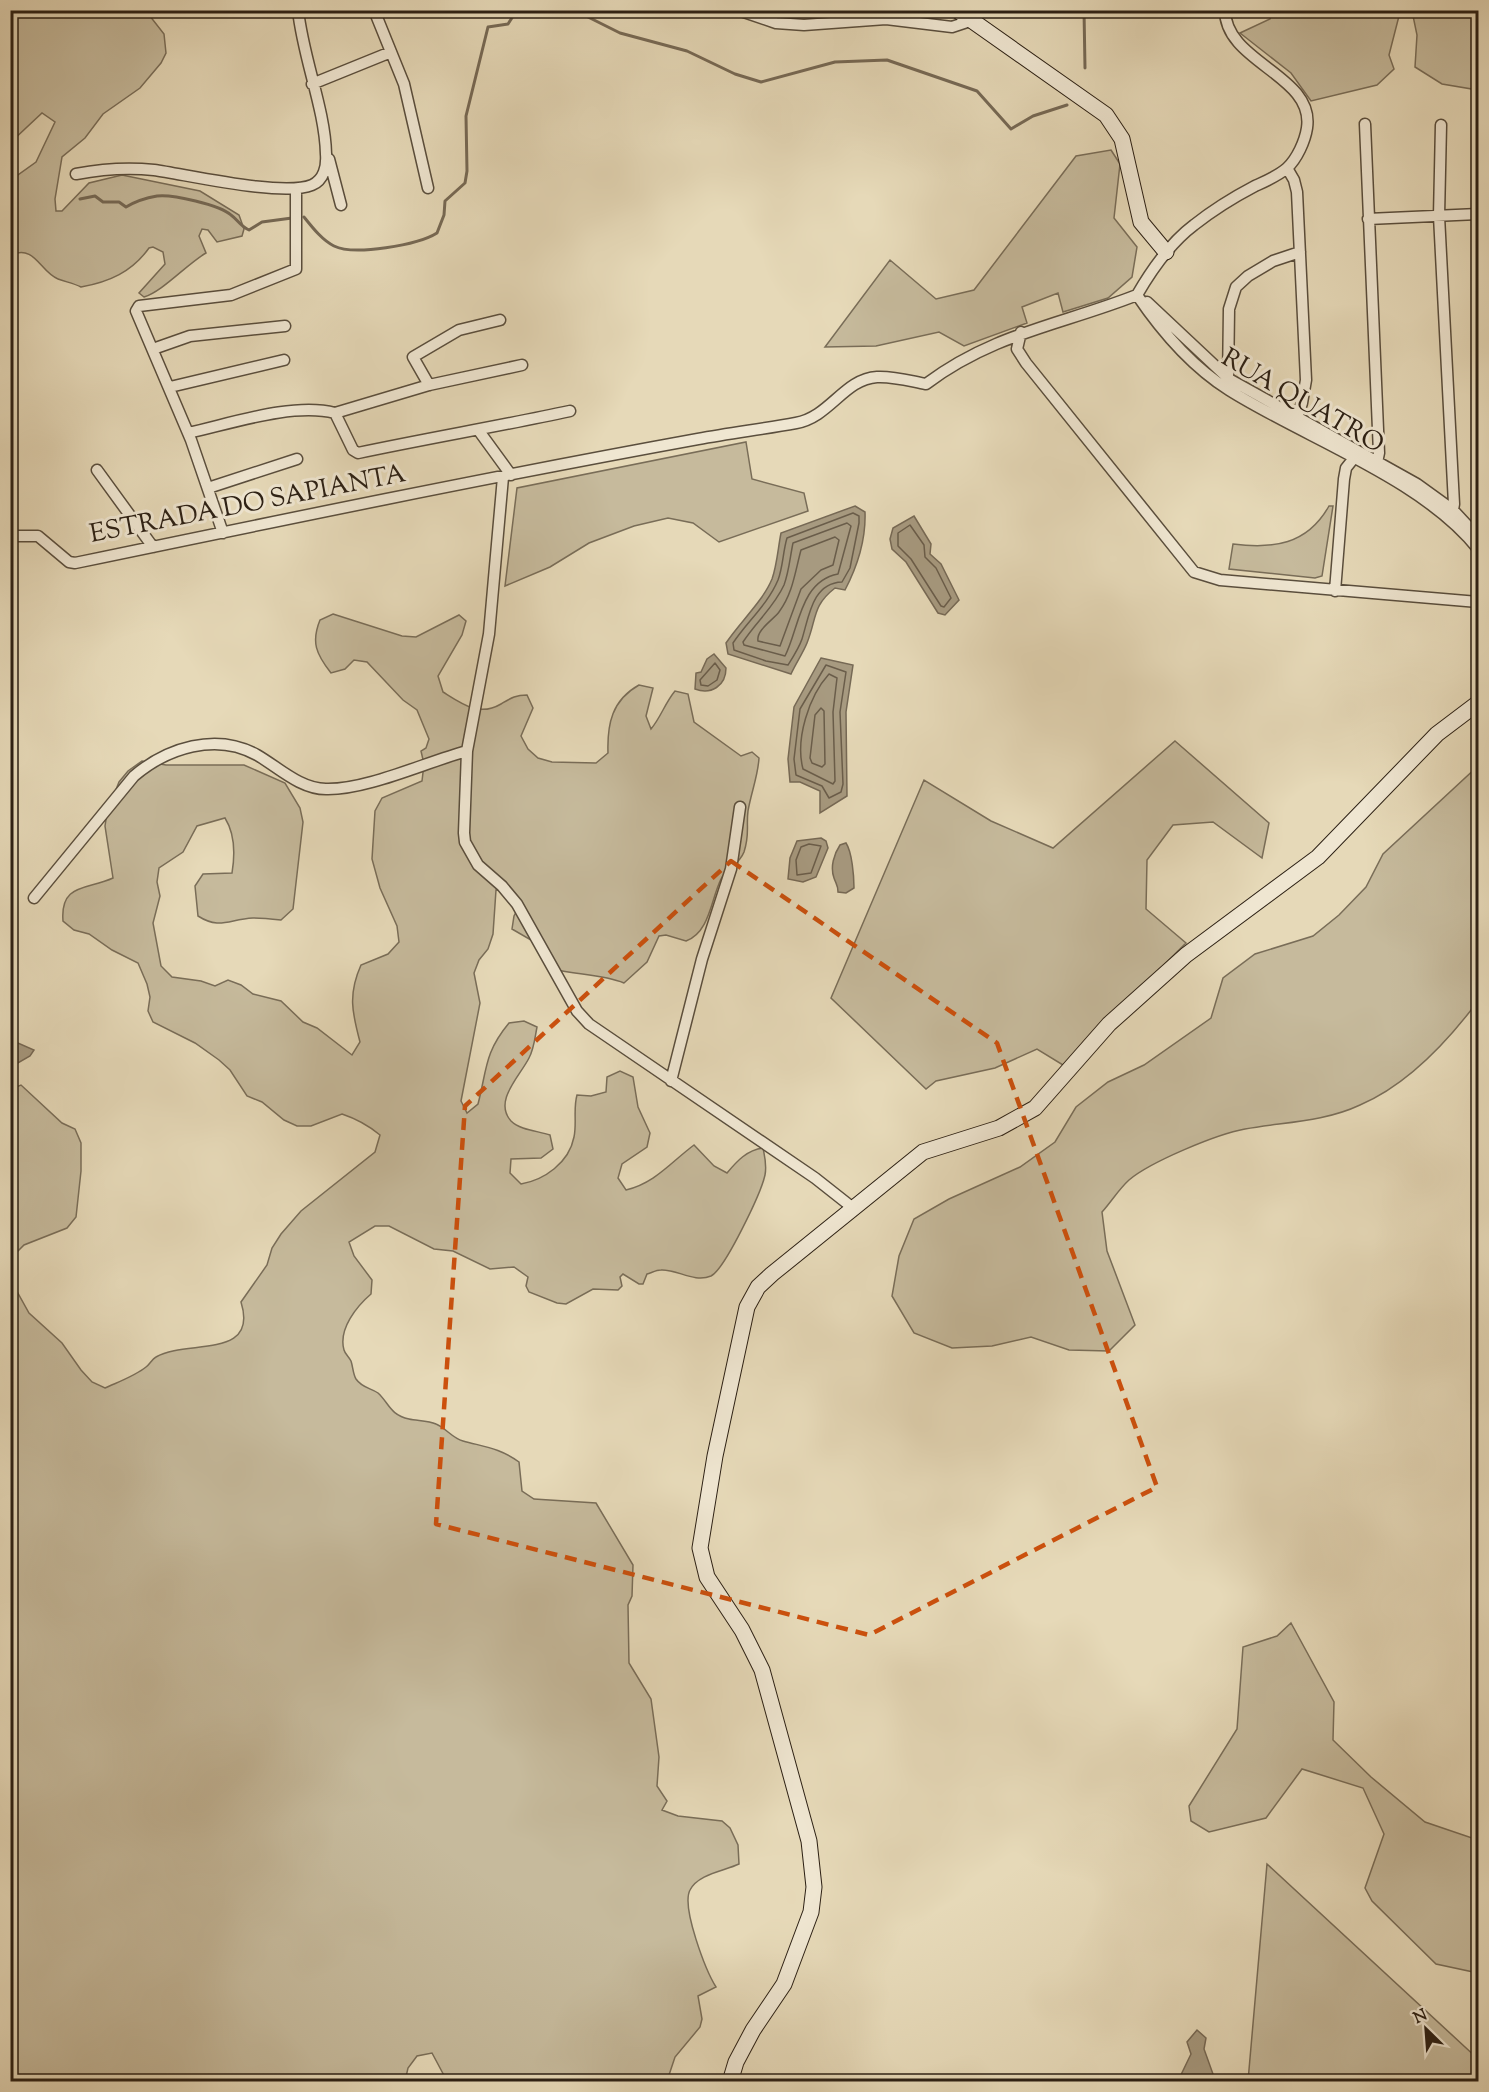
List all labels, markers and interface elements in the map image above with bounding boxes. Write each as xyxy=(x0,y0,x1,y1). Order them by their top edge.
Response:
street label: RUA QUATRO xyxy=(1214,340,1390,464)
street label: ESTRADA DO SAPIANTA xyxy=(87,456,409,554)
north arrow xyxy=(1396,1999,1456,2059)
text: N xyxy=(1410,2004,1432,2031)

